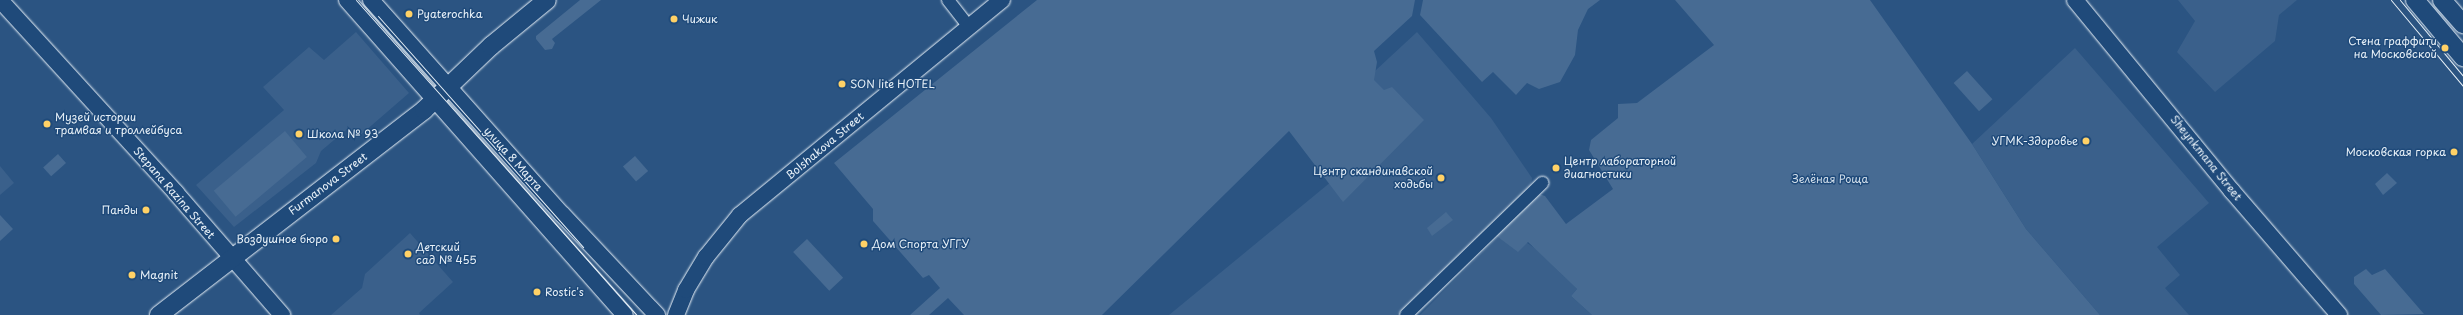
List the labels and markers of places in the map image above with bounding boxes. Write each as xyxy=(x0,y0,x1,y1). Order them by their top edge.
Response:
place label: Pyaterochka xyxy=(417,7,483,21)
marker: Pyaterochka xyxy=(404,9,414,19)
place label: Чижик xyxy=(682,12,718,26)
marker: Чижик xyxy=(669,14,679,24)
place label: Стена граффити на Московской xyxy=(2347,35,2437,61)
marker: Стена граффити на Московской xyxy=(2440,43,2450,53)
place label: SON lite HOTEL xyxy=(850,77,935,91)
marker: SON lite HOTEL xyxy=(837,79,847,89)
place label: Музей истории трамвая и троллейбуса xyxy=(55,111,183,137)
marker: Музей истории трамвая и троллейбуса xyxy=(42,119,52,129)
place label: Школа № 93 xyxy=(307,127,378,141)
marker: Школа № 93 xyxy=(294,129,304,139)
place label: УГМК-Здоровье xyxy=(1992,134,2078,148)
marker: УГМК-Здоровье xyxy=(2081,136,2091,146)
place label: Московская горка xyxy=(2345,145,2446,159)
marker: Московская горка xyxy=(2449,147,2459,157)
place label: Центр лабораторной диагностики xyxy=(1564,155,1676,181)
marker: Центр лабораторной диагностики xyxy=(1551,163,1561,173)
place label: Центр скандинавской ходьбы xyxy=(1313,165,1433,191)
marker: Центр скандинавской ходьбы xyxy=(1436,173,1446,183)
place label: Панды xyxy=(102,203,138,217)
marker: Панды xyxy=(141,205,151,215)
place label: Воздушное бюро xyxy=(235,232,328,246)
marker: Воздушное бюро xyxy=(331,234,341,244)
place label: Дом Спорта УГГУ xyxy=(872,237,970,251)
marker: Дом Спорта УГГУ xyxy=(859,239,869,249)
place label: Детский сад № 455 xyxy=(416,241,477,267)
marker: Детский сад № 455 xyxy=(403,249,413,259)
place label: Magnit xyxy=(140,268,178,282)
marker: Magnit xyxy=(127,270,137,280)
place label: Rostic's xyxy=(545,285,584,299)
marker: Rostic's xyxy=(532,287,542,297)

